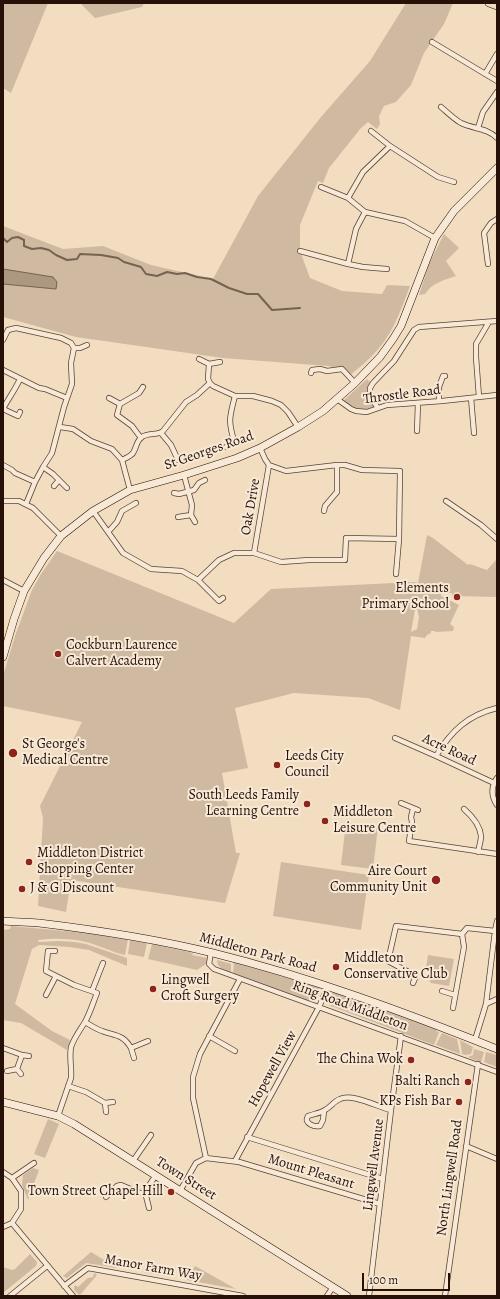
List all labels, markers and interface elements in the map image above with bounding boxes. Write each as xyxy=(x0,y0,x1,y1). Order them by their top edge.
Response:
street label: Throstle Road xyxy=(362,382,442,408)
street label: St Georges Road xyxy=(162,428,256,474)
street label: Oak Drive xyxy=(238,477,264,537)
place label: Elements Primary School xyxy=(361,581,449,614)
marker: Elements Primary School xyxy=(452,592,462,602)
place label: Cockburn Laurence Calvert Academy xyxy=(66,638,177,670)
marker: Cockburn Laurence Calvert Academy xyxy=(53,649,63,659)
street label: Acre Road xyxy=(419,730,479,770)
place label: St George's Medical Centre xyxy=(22,737,108,770)
marker: St George's Medical Centre xyxy=(7,747,19,759)
place label: Leeds City Council xyxy=(285,749,344,782)
marker: Leeds City Council xyxy=(272,760,282,770)
place label: South Leeds Family Learning Centre xyxy=(189,788,299,820)
marker: South Leeds Family Learning Centre xyxy=(302,799,312,809)
place label: Middleton Leisure Centre xyxy=(333,805,416,838)
marker: Middleton Leisure Centre xyxy=(320,816,330,826)
place label: Middleton District Shopping Center xyxy=(37,846,143,878)
marker: Middleton District Shopping Center xyxy=(24,857,34,867)
place label: Aire Court Community Unit xyxy=(330,864,427,896)
marker: Aire Court Community Unit xyxy=(430,874,442,886)
place label: J & G Discount xyxy=(30,881,114,897)
marker: J & G Discount xyxy=(17,884,27,894)
street label: Middleton Park Road xyxy=(198,929,318,977)
place label: Middleton Conservative Club xyxy=(344,951,448,984)
marker: Middleton Conservative Club xyxy=(331,962,341,972)
place label: Lingwell Croft Surgery xyxy=(161,973,239,1006)
street label: Ring Road Middleton xyxy=(290,977,410,1035)
marker: Lingwell Croft Surgery xyxy=(148,984,158,994)
street label: Hopewell View xyxy=(245,1028,301,1110)
place label: The China Wok xyxy=(317,1052,403,1068)
marker: The China Wok xyxy=(406,1055,416,1065)
place label: Balti Ranch xyxy=(394,1074,460,1090)
marker: Balti Ranch xyxy=(463,1077,473,1087)
place label: KPs Fish Bar xyxy=(379,1094,451,1110)
marker: KPs Fish Bar xyxy=(454,1097,464,1107)
street label: Lingwell Avenue xyxy=(360,1118,388,1212)
street label: North Lingwell Road xyxy=(434,1119,466,1237)
street label: Mount Pleasant xyxy=(266,1151,356,1193)
street label: Town Street xyxy=(153,1154,219,1204)
place label: Town Street Chapel Hill xyxy=(28,1184,163,1200)
marker: Town Street Chapel Hill xyxy=(166,1187,176,1197)
street label: Manor Farm Way xyxy=(103,1251,203,1285)
scale bar xyxy=(364,1265,452,1291)
text: 100 m xyxy=(369,1272,398,1288)

